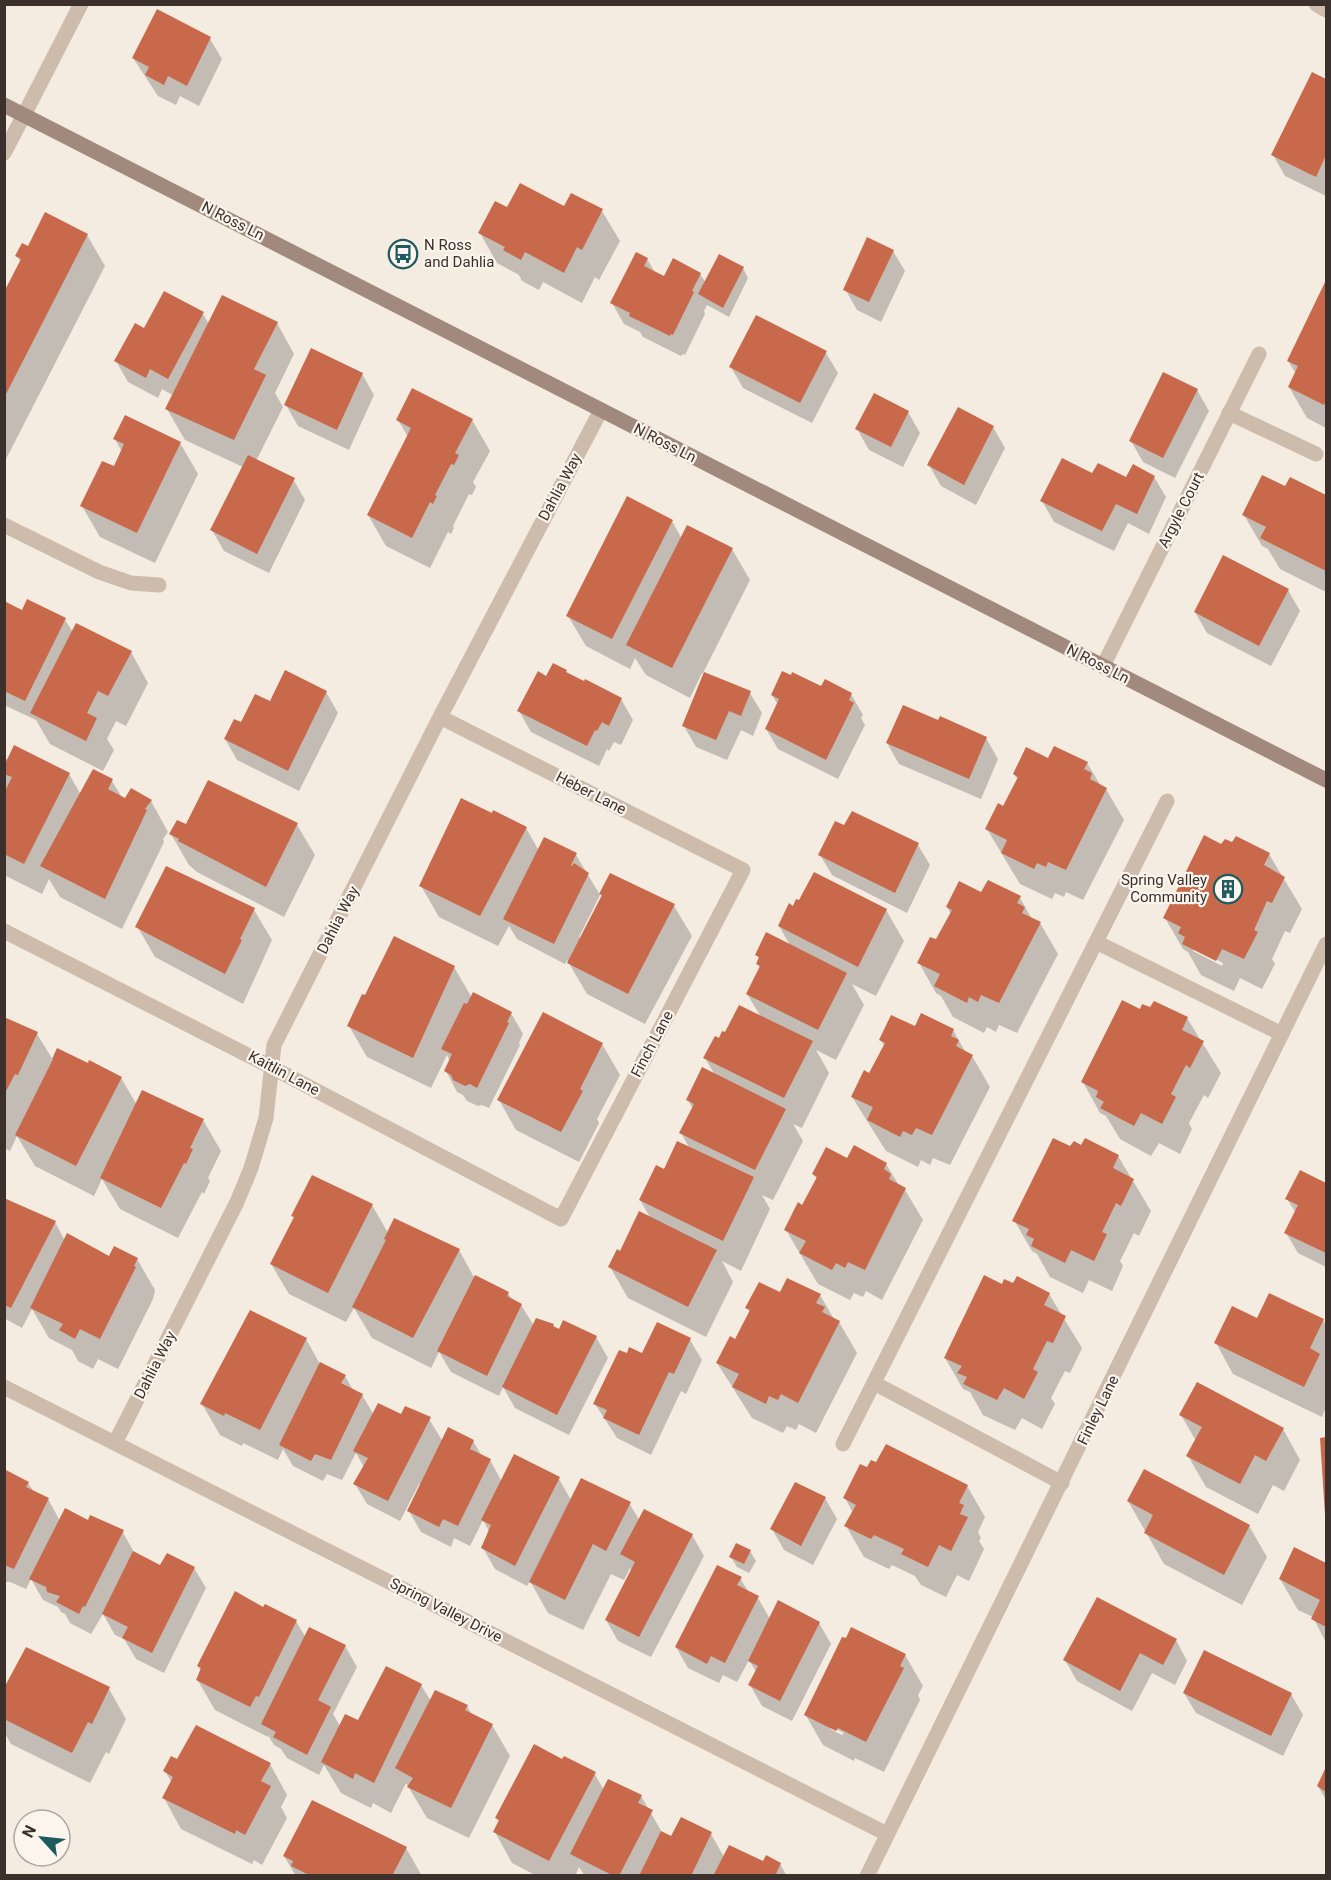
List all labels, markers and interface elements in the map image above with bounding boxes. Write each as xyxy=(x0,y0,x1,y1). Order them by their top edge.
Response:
street label: N Ross Ln xyxy=(199,198,267,244)
place label: N Ross and Dahlia xyxy=(424,236,494,271)
bus stop icon: N Ross and Dahlia xyxy=(387,238,419,270)
street label: N Ross Ln xyxy=(631,420,699,466)
street label: Dahlia Way xyxy=(535,450,585,524)
street label: Argyle Court xyxy=(1154,469,1208,551)
street label: N Ross Ln xyxy=(1064,641,1132,687)
street label: Heber Lane xyxy=(553,768,629,818)
place label: Spring Valley Community xyxy=(1121,871,1207,906)
building icon: Spring Valley Community xyxy=(1212,873,1244,905)
street label: Dahlia Way xyxy=(313,883,363,957)
street label: Finch Lane xyxy=(627,1008,677,1080)
street label: Kaitlin Lane xyxy=(245,1047,323,1099)
street label: Dahlia Way xyxy=(130,1328,180,1402)
street label: Finley Lane xyxy=(1073,1372,1123,1448)
street label: Spring Valley Drive xyxy=(387,1574,505,1646)
north arrow xyxy=(12,1808,72,1868)
text: N xyxy=(18,1822,40,1841)

